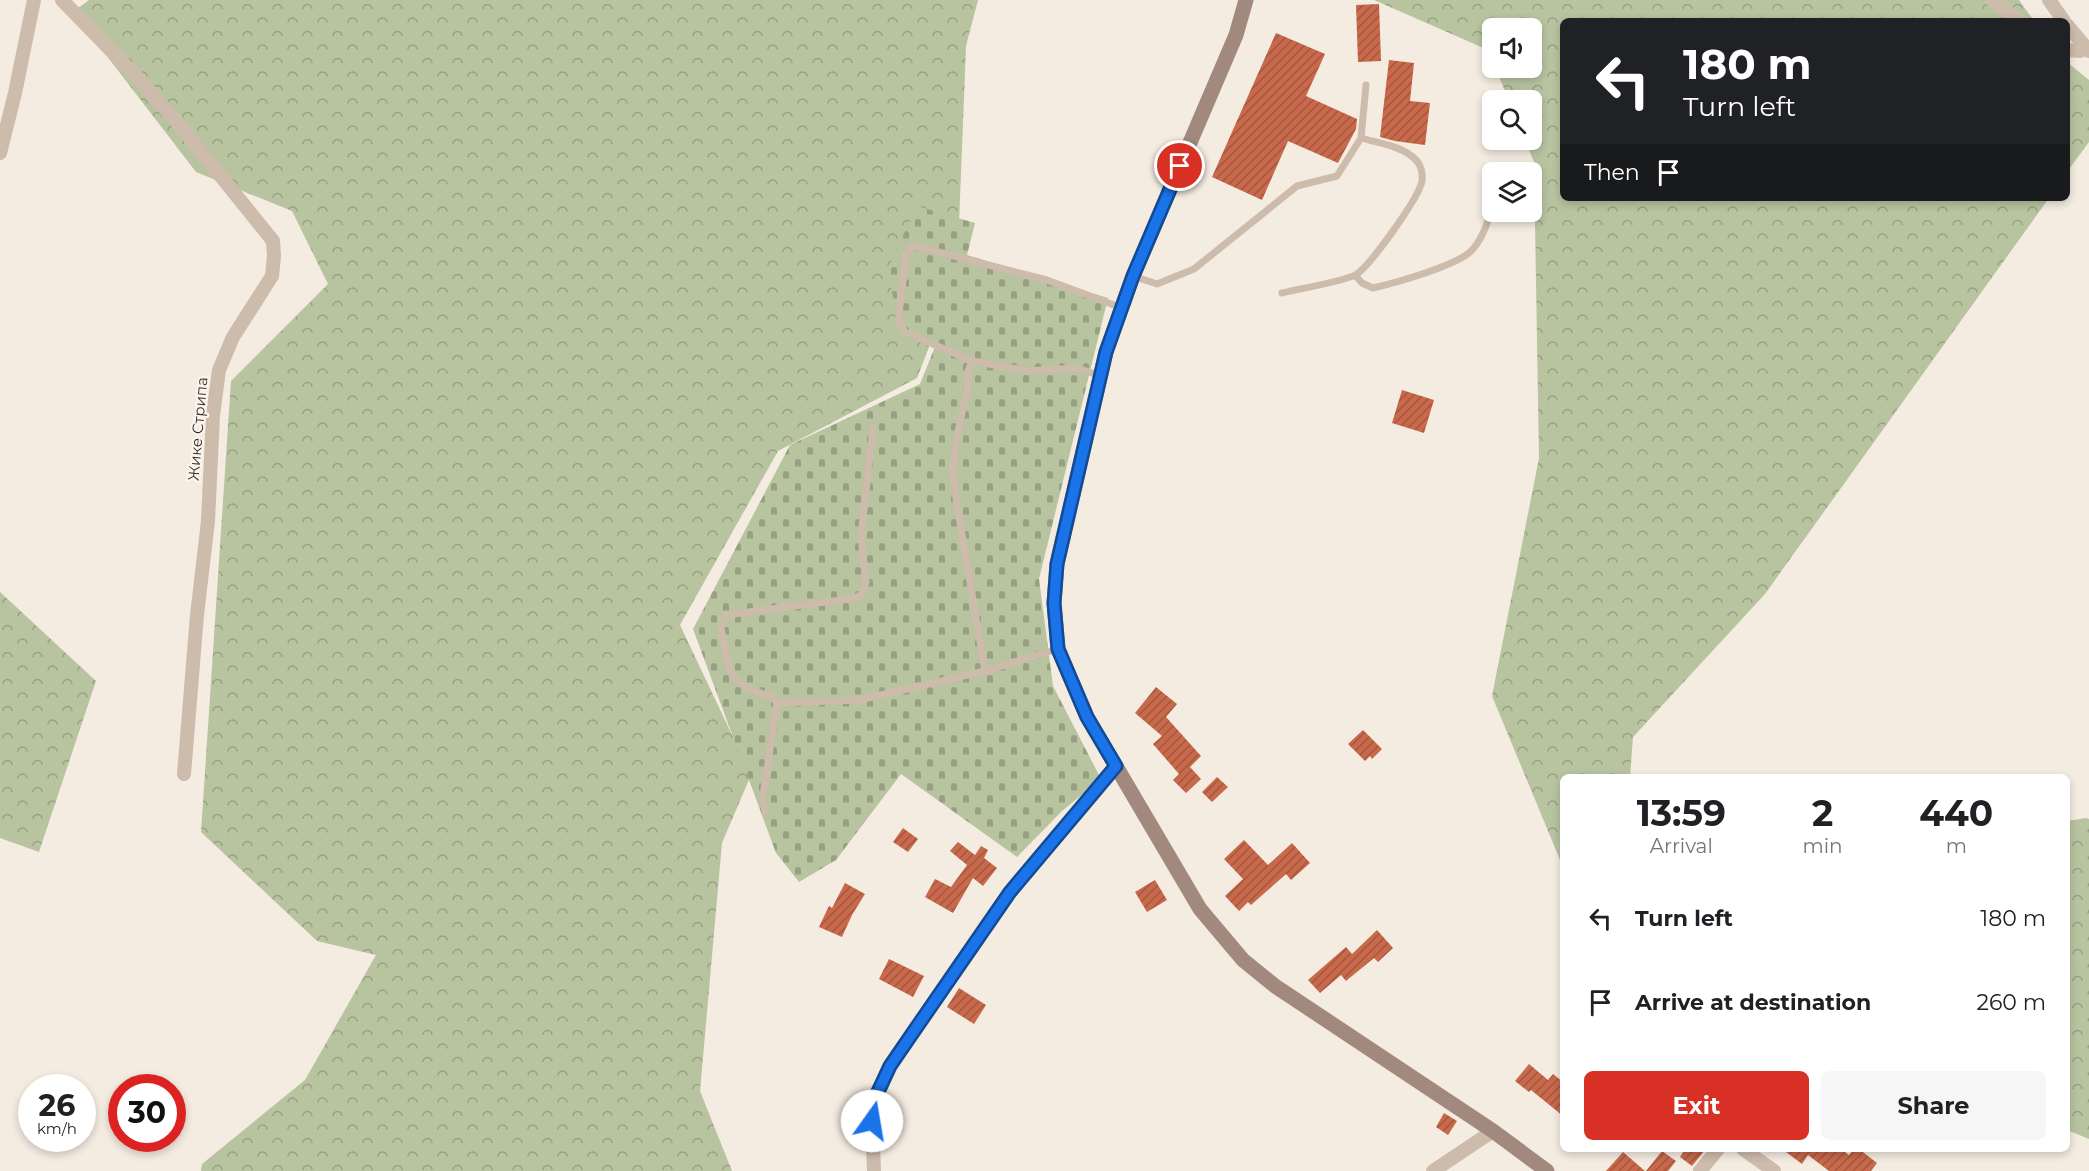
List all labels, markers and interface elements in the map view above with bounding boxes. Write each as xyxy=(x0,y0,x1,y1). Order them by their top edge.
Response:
map controls xyxy=(1482,18,1542,222)
button: sound xyxy=(1482,18,1542,78)
text: 180 m xyxy=(1683,38,1812,90)
icon: left xyxy=(1584,42,1662,120)
button: search xyxy=(1482,90,1542,150)
text: Turn left xyxy=(1683,90,1796,123)
pin xyxy=(1154,140,1205,191)
icon: arrive xyxy=(1163,149,1196,182)
icon: arrive xyxy=(1652,156,1685,189)
text: Then xyxy=(1584,159,1640,186)
button: layers xyxy=(1482,162,1542,222)
street label: Жике Стрипа xyxy=(184,376,212,482)
text: 13:59 xyxy=(1637,791,1726,835)
text: 2 xyxy=(1812,791,1833,835)
text: 440 xyxy=(1919,791,1993,835)
text: Arrival xyxy=(1650,834,1713,858)
text: min xyxy=(1803,834,1843,858)
text: m xyxy=(1946,834,1967,858)
icon: left xyxy=(1584,902,1617,935)
text: Turn left xyxy=(1635,905,1733,932)
text: 180 m xyxy=(1980,905,2046,932)
icon: arrive xyxy=(1584,986,1617,1019)
text: Arrive at destination xyxy=(1635,989,1871,1016)
text: 260 m xyxy=(1976,989,2046,1016)
button: Exit xyxy=(1584,1071,1809,1140)
button: Share xyxy=(1821,1071,2046,1140)
speed limit sign: 30 xyxy=(108,1074,186,1152)
text: 26 xyxy=(39,1087,75,1124)
position arrow xyxy=(840,1089,904,1153)
text: km/h xyxy=(37,1119,77,1138)

